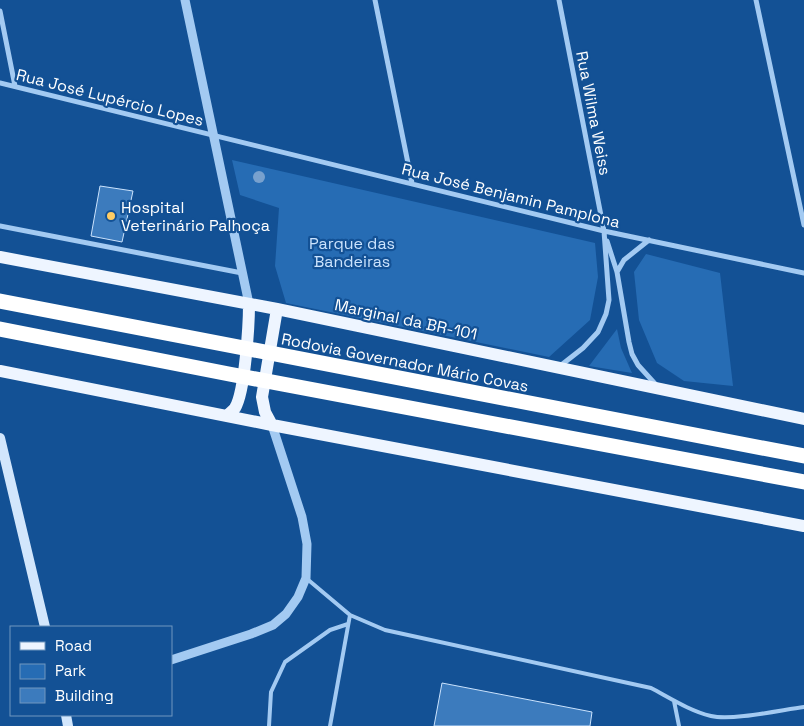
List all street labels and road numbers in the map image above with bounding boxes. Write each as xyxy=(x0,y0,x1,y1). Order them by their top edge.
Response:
street label: Rua Wilma Weiss xyxy=(571,49,616,177)
street label: Rua José Lupércio Lopes xyxy=(14,64,206,131)
street label: Rua José Benjamin Pamplona xyxy=(400,158,622,233)
street label: Marginal da BR-101 xyxy=(333,294,479,345)
street label: Rodovia Governador Mário Covas xyxy=(279,328,530,397)

